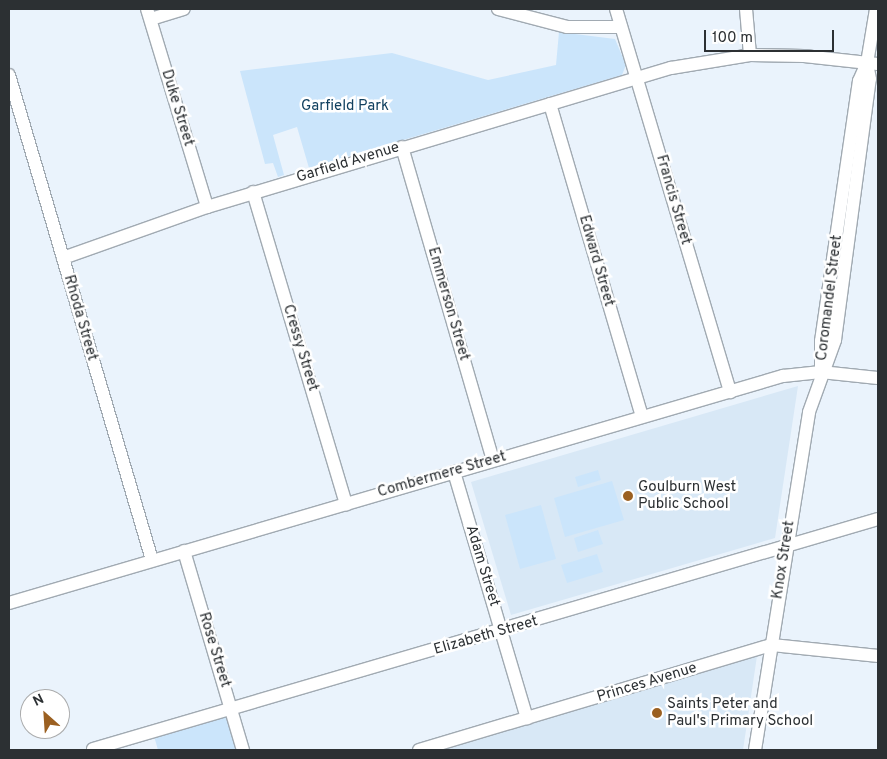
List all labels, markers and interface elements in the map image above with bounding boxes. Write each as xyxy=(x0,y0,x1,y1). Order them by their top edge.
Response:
scale bar xyxy=(707,20,837,52)
text: 100 m xyxy=(712,29,753,48)
street label: Duke Street xyxy=(157,68,197,148)
park label: Garfield Park xyxy=(301,98,389,116)
street label: Garfield Avenue xyxy=(294,139,402,187)
street label: Francis Street xyxy=(652,153,694,247)
street label: Edward Street xyxy=(574,213,618,309)
street label: Coromandel Street xyxy=(813,234,847,362)
street label: Emmerson Street xyxy=(423,245,473,363)
street label: Rhoda Street xyxy=(59,273,101,363)
street label: Cressy Street xyxy=(278,303,322,393)
street label: Combermere Street xyxy=(376,448,508,502)
place label: Goulburn West Public School xyxy=(638,478,737,513)
marker: Goulburn West Public School xyxy=(622,490,634,502)
street label: Knox Street xyxy=(769,519,799,601)
street label: Adam Street xyxy=(461,523,503,609)
street label: Rose Street xyxy=(194,610,234,690)
street label: Elizabeth Street xyxy=(432,613,540,659)
street label: Princes Avenue xyxy=(595,659,699,707)
north arrow xyxy=(20,689,70,739)
text: N xyxy=(30,691,47,711)
place label: Saints Peter and Paul's Primary School xyxy=(667,695,813,730)
marker: Saints Peter and Paul's Primary School xyxy=(651,707,663,719)

